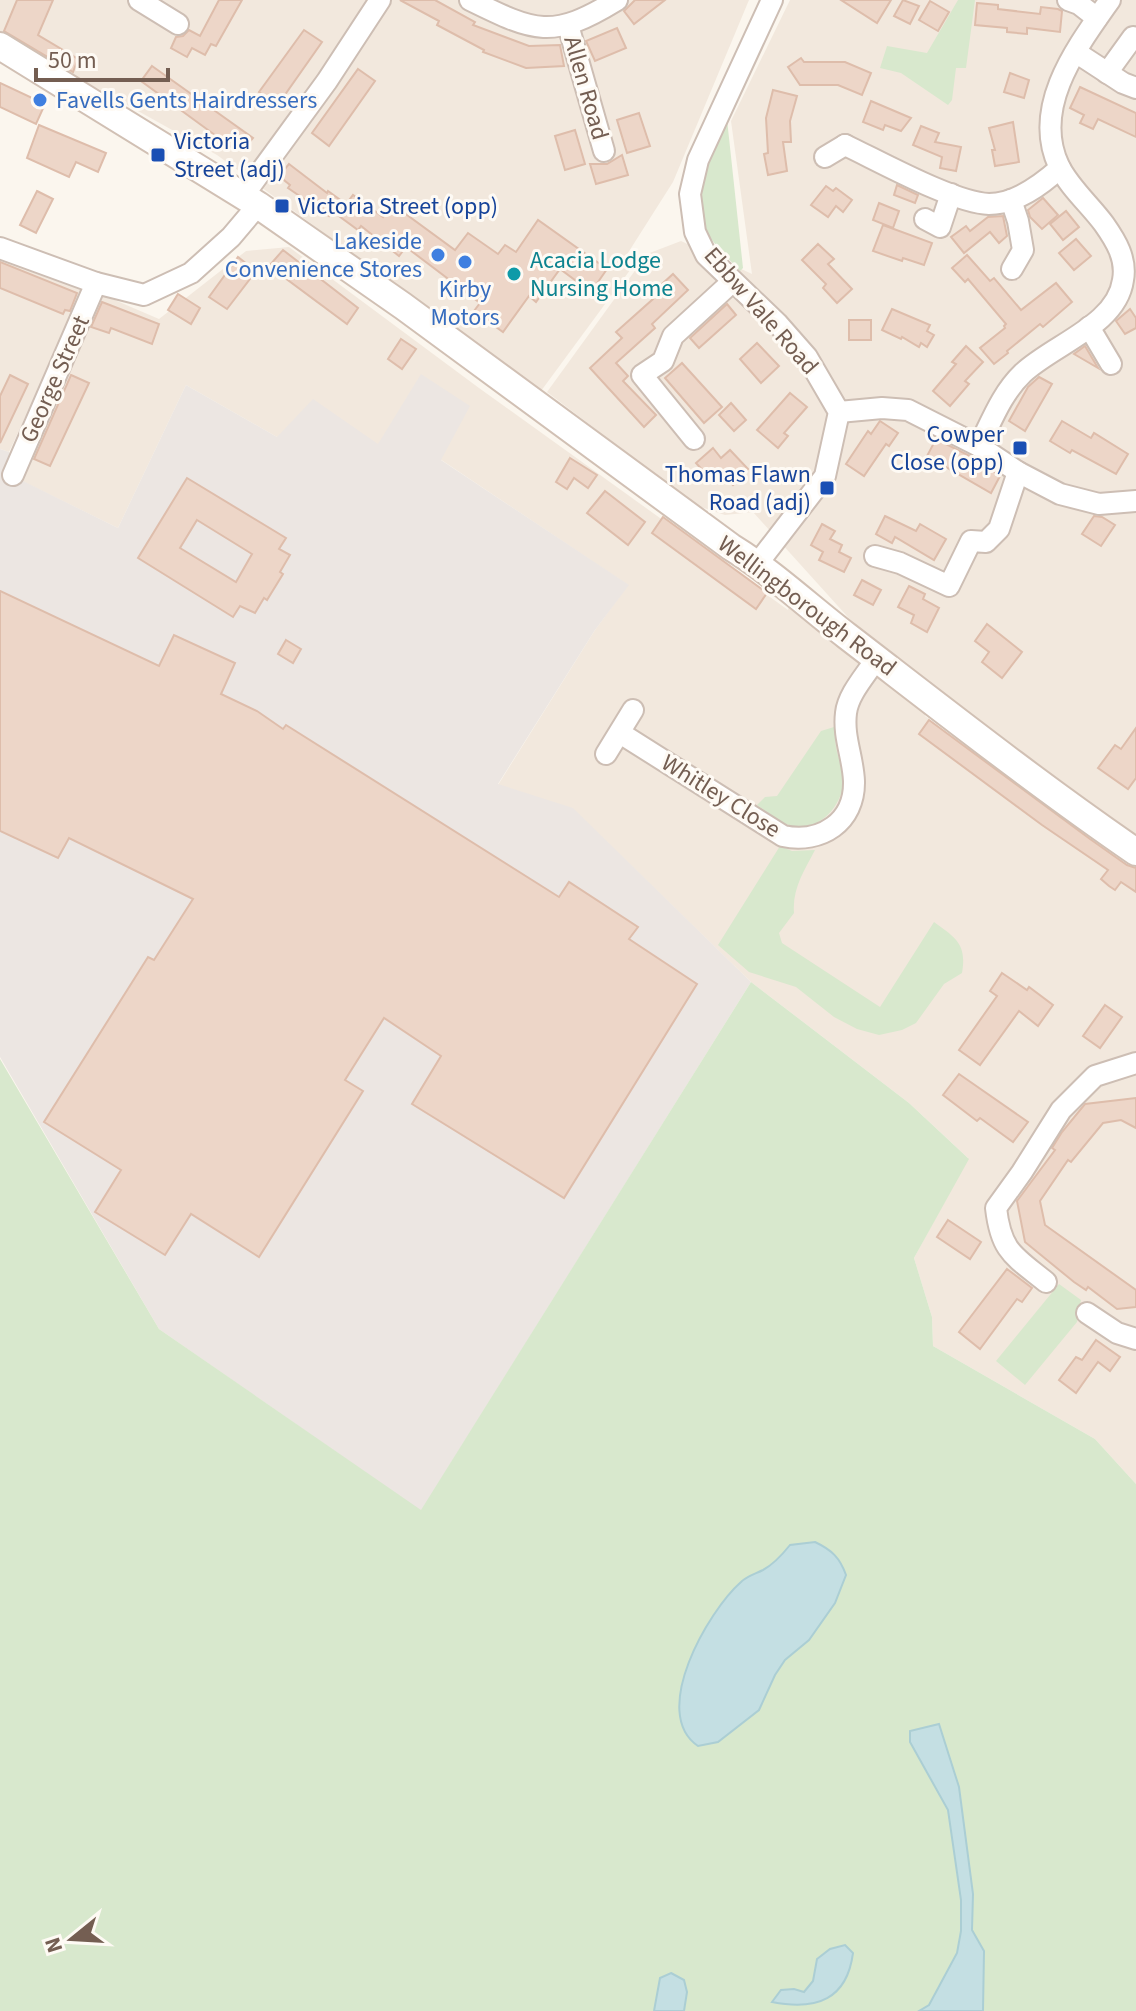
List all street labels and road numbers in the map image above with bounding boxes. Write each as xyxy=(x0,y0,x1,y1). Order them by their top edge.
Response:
street label: Allen Road xyxy=(554,32,618,144)
street label: Ebbw Vale Road xyxy=(695,239,827,383)
street label: George Street xyxy=(11,310,99,448)
street label: Wellingborough Road xyxy=(710,527,904,685)
street label: Whitley Close xyxy=(655,745,787,847)

